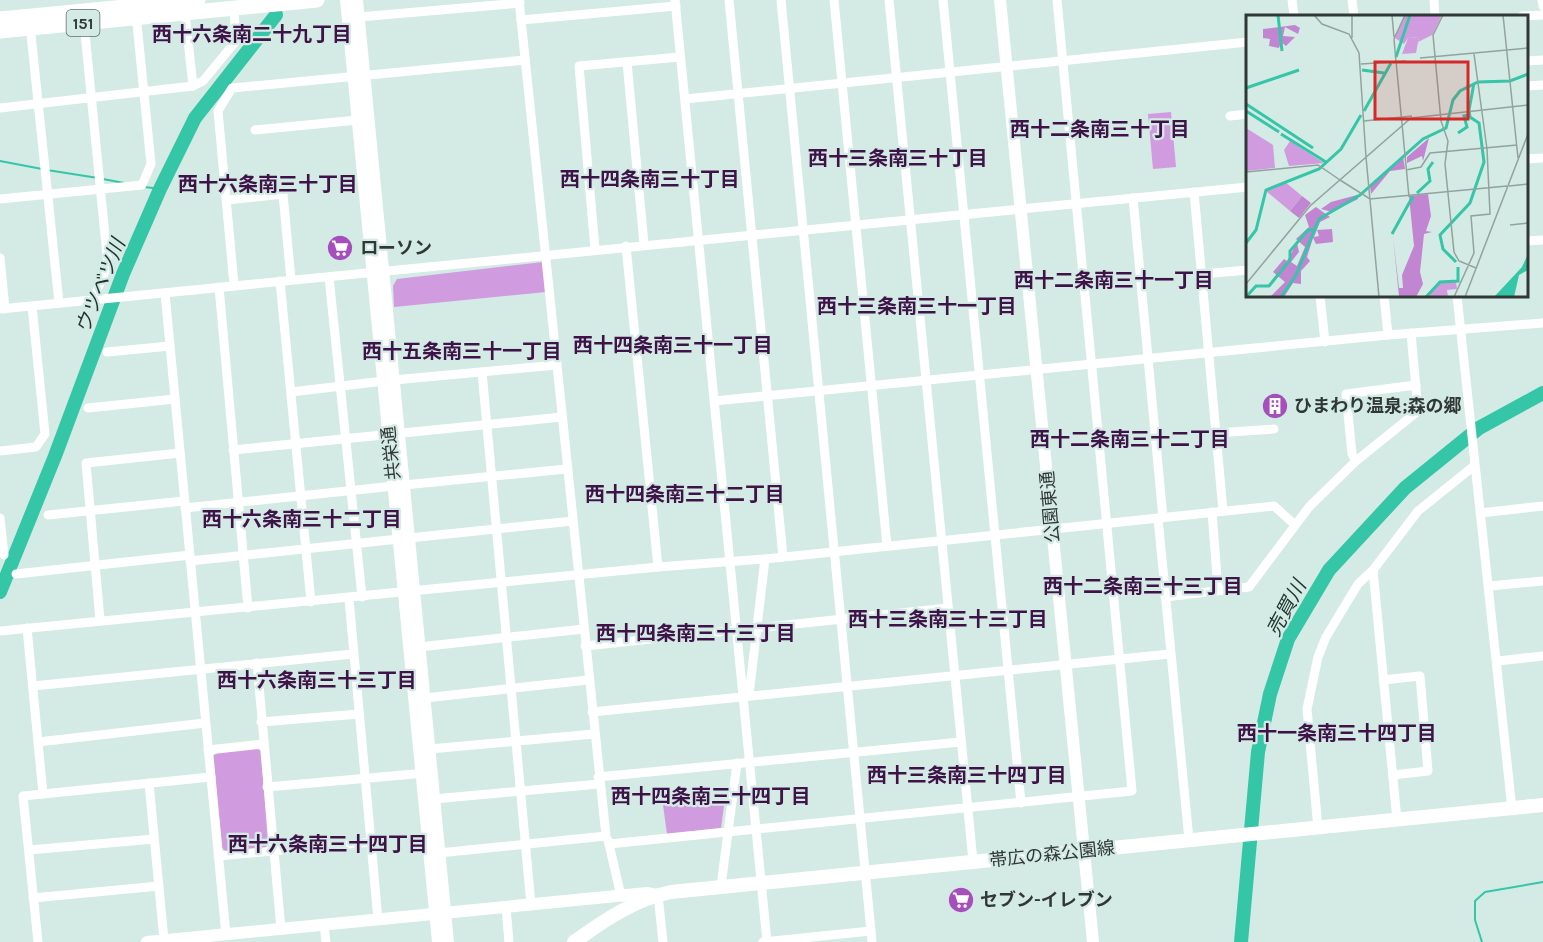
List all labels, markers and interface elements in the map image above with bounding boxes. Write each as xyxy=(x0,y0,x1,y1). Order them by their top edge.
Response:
road number: 151 xyxy=(66,10,100,36)
inset map xyxy=(1246,15,1528,297)
district label: 西十六条南二十九丁目 xyxy=(152,23,352,46)
district label: 西十二条南三十丁目 xyxy=(1010,118,1190,141)
district label: 西十三条南三十丁目 xyxy=(808,147,988,170)
district label: 西十四条南三十丁目 xyxy=(560,168,740,191)
district label: 西十六条南三十丁目 xyxy=(178,173,358,196)
supermarket icon: ローソン xyxy=(325,233,355,263)
water label: ウツベツ川 xyxy=(71,234,131,337)
place label: ローソン xyxy=(360,237,432,259)
district label: 西十二条南三十一丁目 xyxy=(1014,269,1214,292)
district label: 西十三条南三十一丁目 xyxy=(817,295,1017,318)
district label: 西十四条南三十一丁目 xyxy=(573,334,773,357)
district label: 西十五条南三十一丁目 xyxy=(362,340,562,363)
building icon: ひまわり温泉;森の郷 xyxy=(1260,391,1290,421)
place label: ひまわり温泉;森の郷 xyxy=(1294,395,1462,417)
street label: 共栄通 xyxy=(377,425,405,481)
district label: 西十二条南三十二丁目 xyxy=(1030,428,1230,451)
street label: 公園東通 xyxy=(1036,470,1064,544)
district label: 西十四条南三十二丁目 xyxy=(585,483,785,506)
district label: 西十六条南三十二丁目 xyxy=(202,508,402,531)
district label: 西十二条南三十三丁目 xyxy=(1043,575,1243,598)
water label: 売買川 xyxy=(1262,575,1312,640)
district label: 西十三条南三十三丁目 xyxy=(848,608,1048,631)
district label: 西十四条南三十三丁目 xyxy=(596,622,796,645)
district label: 西十六条南三十三丁目 xyxy=(217,669,417,692)
district label: 西十一条南三十四丁目 xyxy=(1237,722,1437,745)
district label: 西十三条南三十四丁目 xyxy=(867,764,1067,787)
district label: 西十四条南三十四丁目 xyxy=(611,785,811,808)
district label: 西十六条南三十四丁目 xyxy=(228,833,428,856)
street label: 帯広の森公園線 xyxy=(988,836,1116,872)
supermarket icon: セブン-イレブン xyxy=(946,885,976,915)
place label: セブン-イレブン xyxy=(980,889,1113,911)

